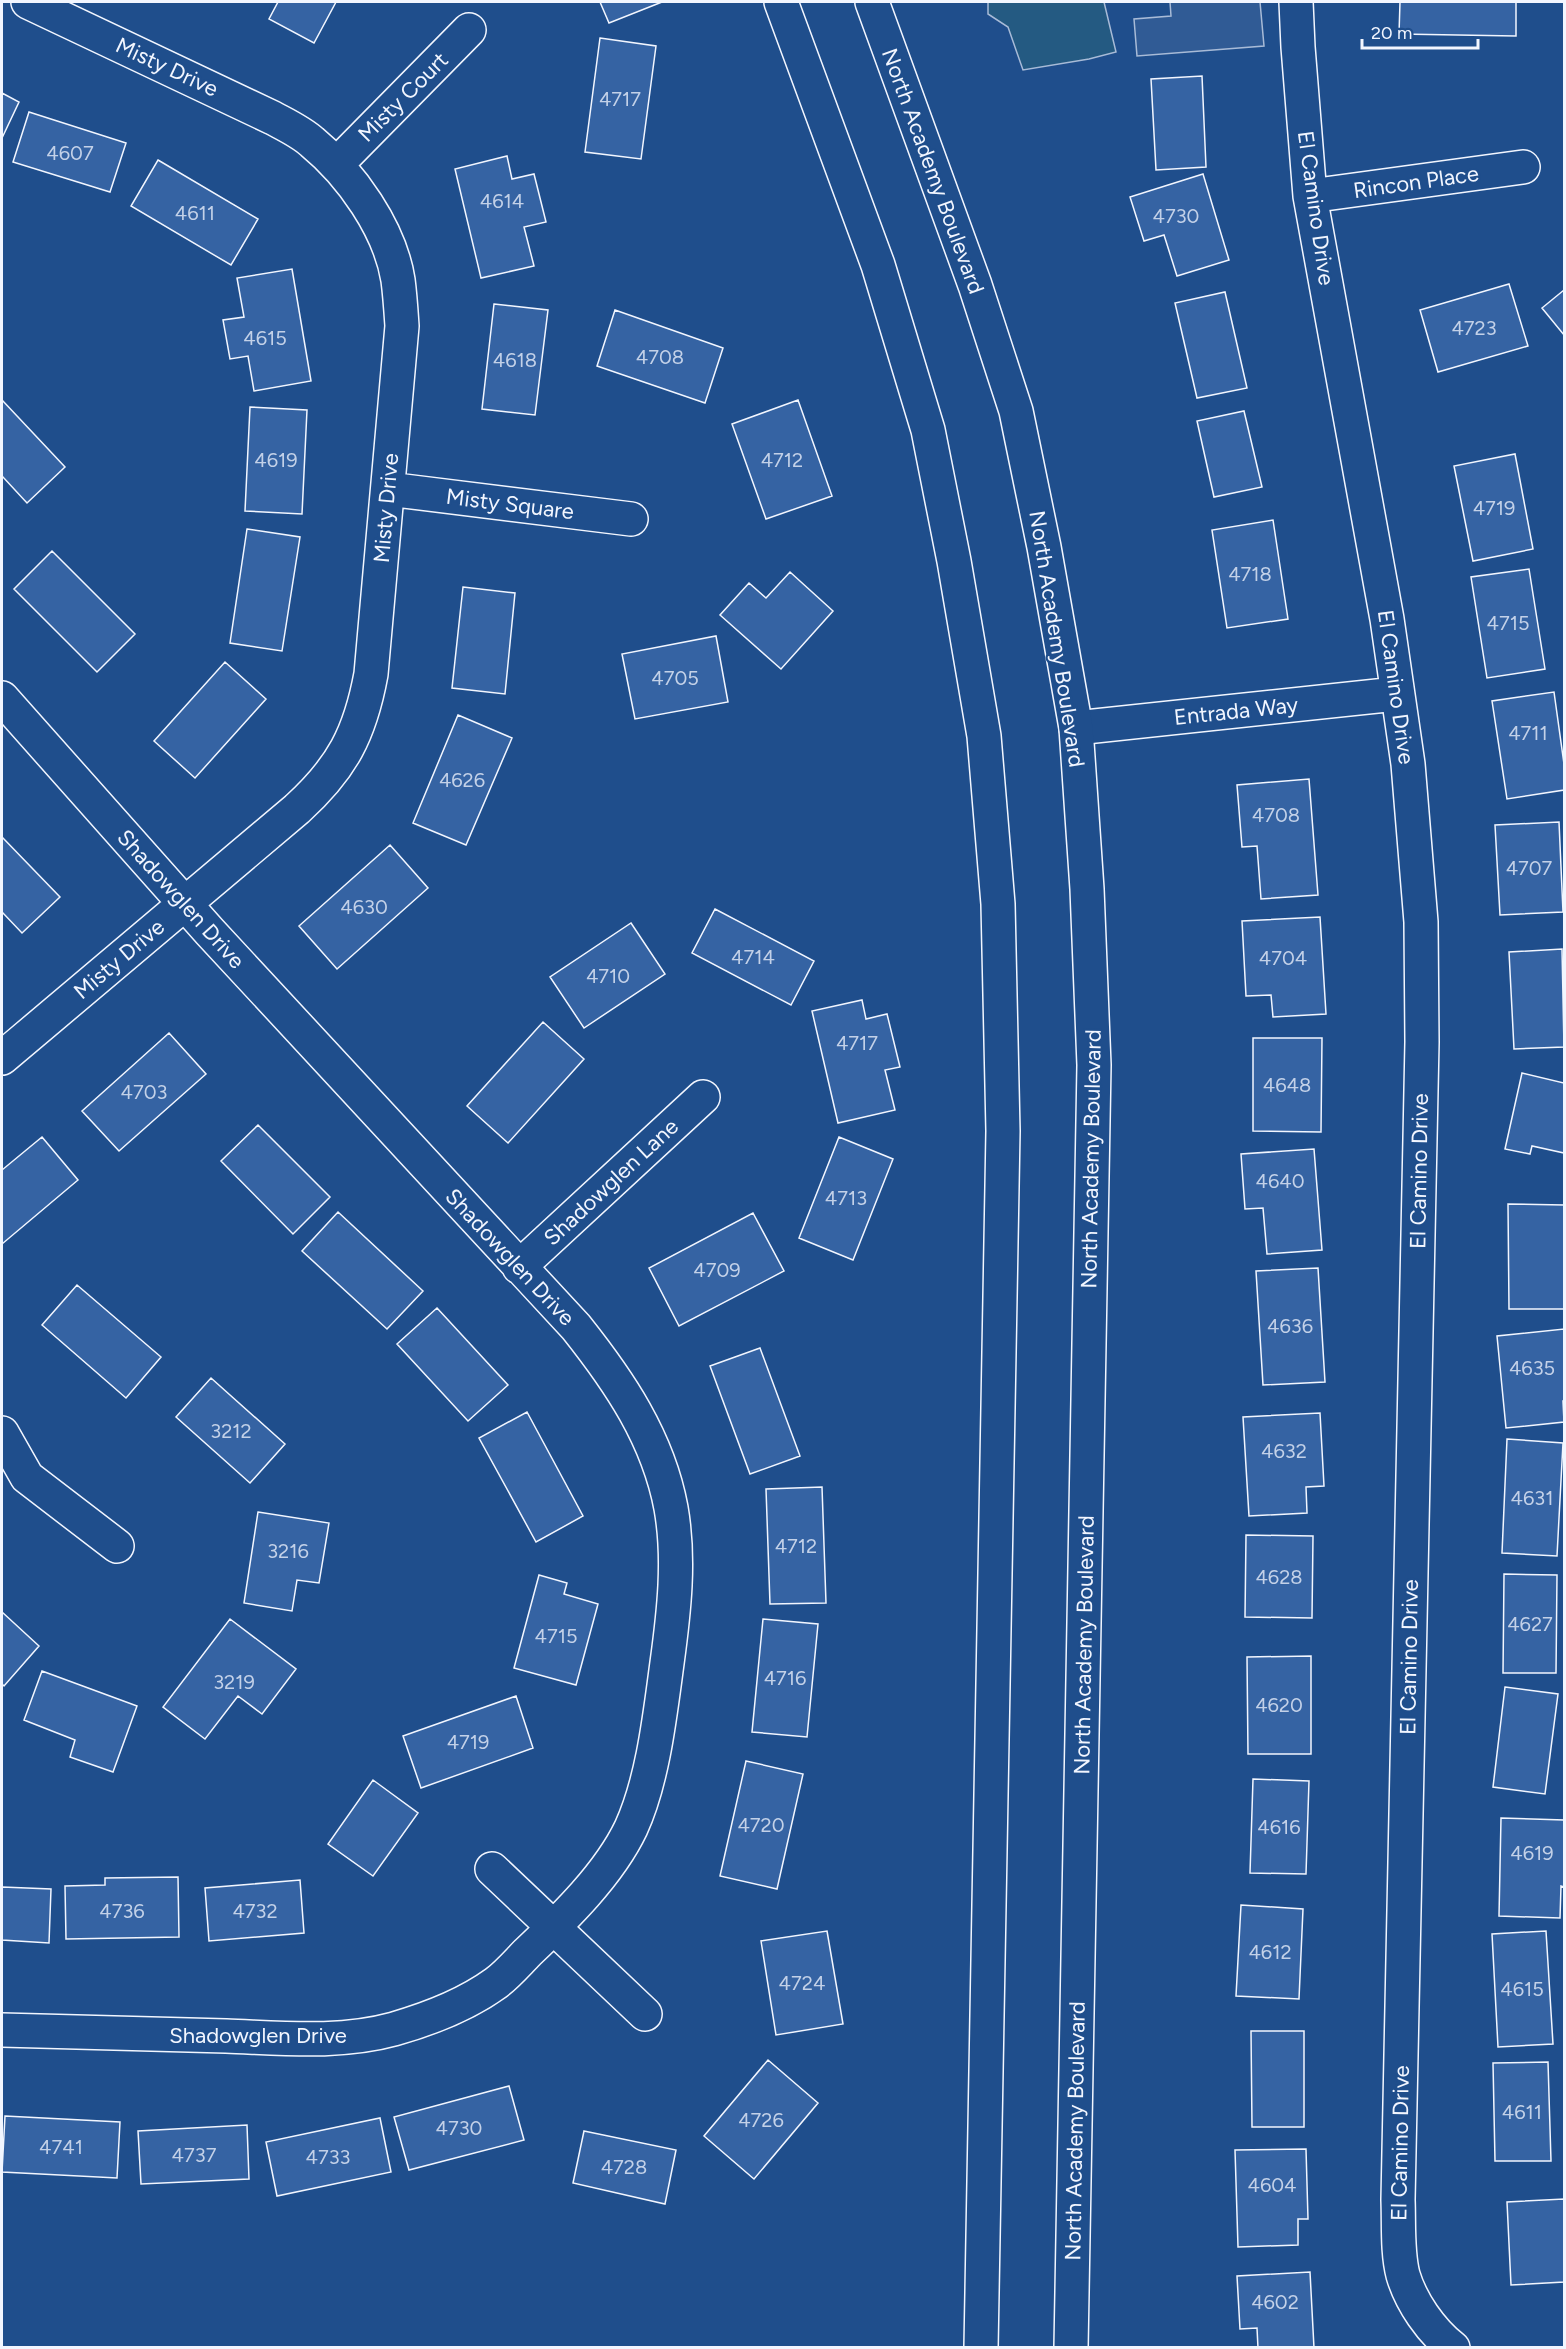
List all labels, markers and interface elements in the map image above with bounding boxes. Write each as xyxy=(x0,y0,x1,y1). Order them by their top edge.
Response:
scale bar xyxy=(1362,12,1478,50)
text: 20 m xyxy=(1371,22,1412,44)
street label: Misty Drive xyxy=(111,31,223,103)
street label: North Academy Boulevard xyxy=(876,45,990,297)
street label: Misty Court xyxy=(352,46,454,148)
house number: 4717 xyxy=(599,87,641,111)
street label: El Camino Drive xyxy=(1292,129,1340,287)
house number: 4607 xyxy=(46,141,94,165)
street label: Rincon Place xyxy=(1352,160,1480,204)
house number: 4614 xyxy=(480,189,524,213)
house number: 4611 xyxy=(175,201,215,225)
house number: 4730 xyxy=(1153,204,1199,228)
house number: 4723 xyxy=(1451,316,1497,340)
house number: 4615 xyxy=(243,326,287,350)
house number: 4708 xyxy=(636,345,684,369)
house number: 4618 xyxy=(493,348,537,372)
house number: 4619 xyxy=(254,448,298,472)
house number: 4712 xyxy=(761,448,803,472)
street label: Misty Drive xyxy=(368,452,404,564)
street label: Misty Square xyxy=(445,483,575,525)
house number: 4719 xyxy=(1473,496,1515,520)
street label: North Academy Boulevard xyxy=(1023,509,1091,769)
house number: 4718 xyxy=(1228,562,1272,586)
street label: El Camino Drive xyxy=(1372,608,1420,766)
house number: 4715 xyxy=(1487,611,1529,635)
house number: 4705 xyxy=(651,666,699,690)
street label: Entrada Way xyxy=(1173,691,1300,731)
house number: 4711 xyxy=(1508,721,1548,745)
house number: 4626 xyxy=(439,768,485,792)
house number: 4708 xyxy=(1252,803,1300,827)
street label: Shadowglen Drive xyxy=(112,824,250,974)
house number: 4707 xyxy=(1506,856,1553,880)
house number: 4630 xyxy=(340,895,388,919)
street label: Misty Drive xyxy=(68,913,170,1005)
house number: 4714 xyxy=(731,945,775,969)
house number: 4704 xyxy=(1259,946,1307,970)
house number: 4710 xyxy=(586,964,630,988)
street label: North Academy Boulevard xyxy=(1075,1029,1107,1289)
house number: 4717 xyxy=(836,1031,878,1055)
house number: 4648 xyxy=(1263,1073,1311,1097)
house number: 4703 xyxy=(121,1080,167,1104)
street label: El Camino Drive xyxy=(1404,1093,1434,1249)
street label: Shadowglen Lane xyxy=(538,1113,684,1251)
house number: 4640 xyxy=(1256,1169,1304,1193)
street label: Shadowglen Drive xyxy=(440,1183,580,1331)
house number: 4713 xyxy=(825,1186,867,1210)
house number: 4709 xyxy=(693,1258,741,1282)
house number: 4636 xyxy=(1267,1314,1313,1338)
house number: 4635 xyxy=(1509,1356,1555,1380)
house number: 3212 xyxy=(210,1419,252,1443)
house number: 4632 xyxy=(1261,1439,1307,1463)
house number: 4631 xyxy=(1511,1486,1553,1510)
street label: North Academy Boulevard xyxy=(1068,1515,1100,1775)
house number: 4712 xyxy=(775,1534,817,1558)
house number: 3216 xyxy=(267,1539,309,1563)
house number: 4628 xyxy=(1255,1565,1303,1589)
street label: El Camino Drive xyxy=(1394,1579,1424,1735)
house number: 4627 xyxy=(1507,1612,1553,1636)
house number: 4715 xyxy=(535,1624,577,1648)
house number: 4716 xyxy=(764,1666,806,1690)
house number: 3219 xyxy=(213,1670,255,1694)
house number: 4620 xyxy=(1255,1693,1303,1717)
house number: 4719 xyxy=(447,1730,489,1754)
house number: 4720 xyxy=(737,1813,785,1837)
house number: 4616 xyxy=(1257,1815,1301,1839)
house number: 4619 xyxy=(1510,1841,1554,1865)
house number: 4736 xyxy=(99,1899,145,1923)
house number: 4732 xyxy=(232,1899,278,1923)
house number: 4612 xyxy=(1248,1940,1292,1964)
house number: 4724 xyxy=(779,1971,825,1995)
house number: 4615 xyxy=(1500,1977,1544,2001)
street label: North Academy Boulevard xyxy=(1059,2001,1091,2261)
street label: Shadowglen Drive xyxy=(169,2022,347,2049)
street label: El Camino Drive xyxy=(1385,2065,1415,2221)
house number: 4611 xyxy=(1502,2100,1542,2124)
house number: 4726 xyxy=(738,2108,784,2132)
house number: 4730 xyxy=(436,2116,482,2140)
house number: 4741 xyxy=(39,2135,83,2159)
house number: 4737 xyxy=(172,2143,217,2167)
house number: 4733 xyxy=(306,2145,350,2169)
house number: 4728 xyxy=(601,2155,647,2179)
house number: 4604 xyxy=(1248,2173,1296,2197)
house number: 4602 xyxy=(1251,2290,1299,2314)

